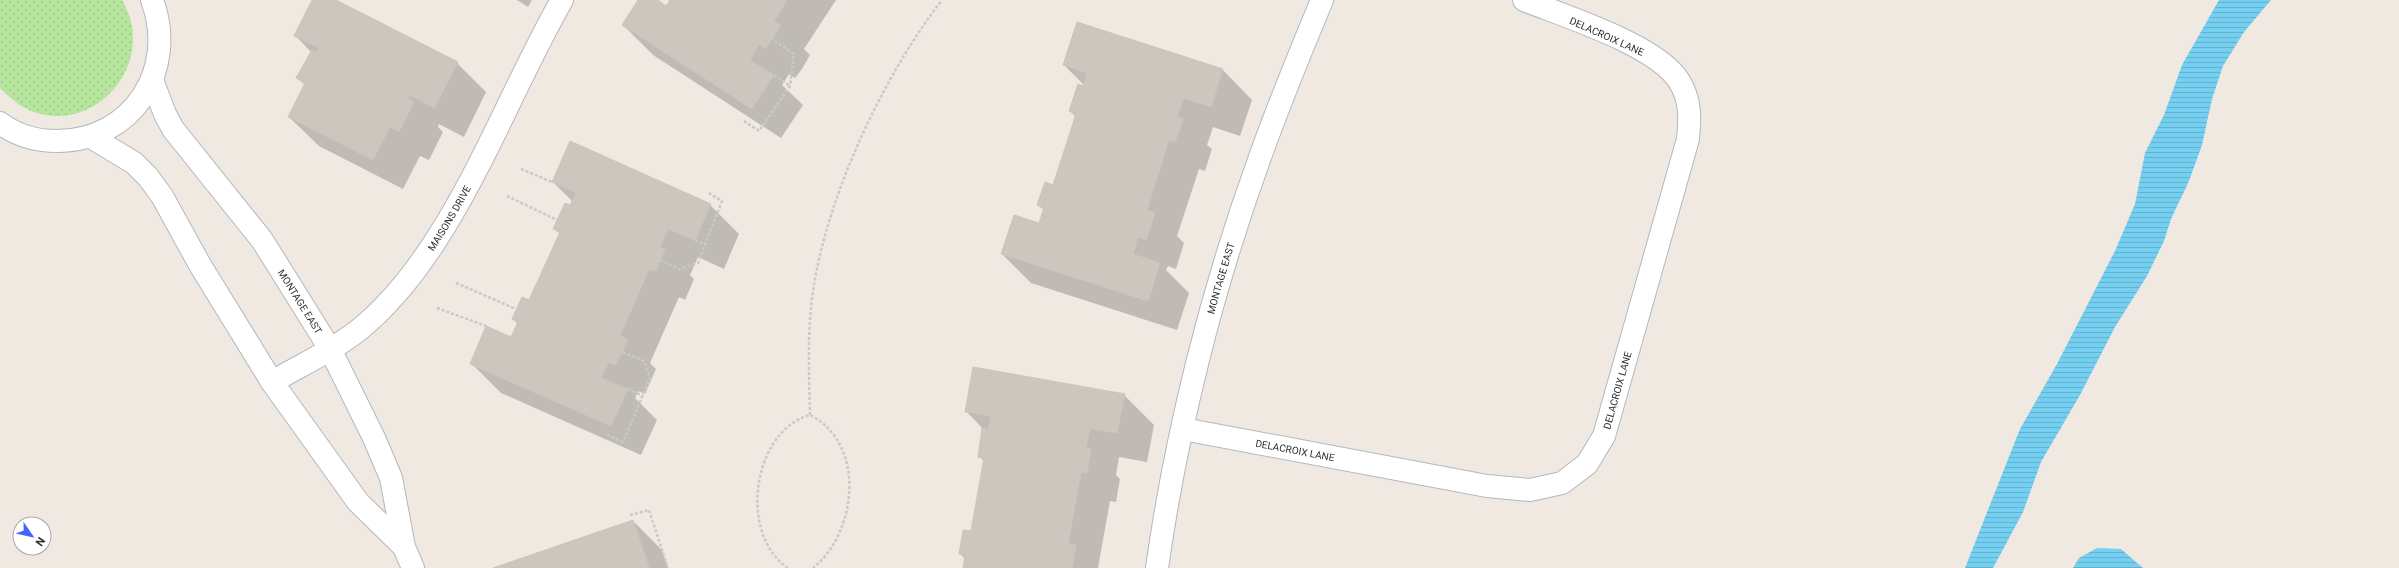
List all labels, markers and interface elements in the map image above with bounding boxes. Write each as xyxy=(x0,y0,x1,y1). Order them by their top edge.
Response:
street label: DELACROIX LANE xyxy=(1568,15,1646,58)
street label: MAISONS DRIVE xyxy=(426,183,473,253)
street label: MONTAGE EAST xyxy=(1205,241,1237,315)
street label: MONTAGE EAST xyxy=(276,267,324,336)
street label: DELACROIX LANE xyxy=(1601,350,1634,430)
street label: DELACROIX LANE xyxy=(1255,438,1336,463)
north arrow xyxy=(12,516,52,556)
text: N xyxy=(32,534,47,548)

